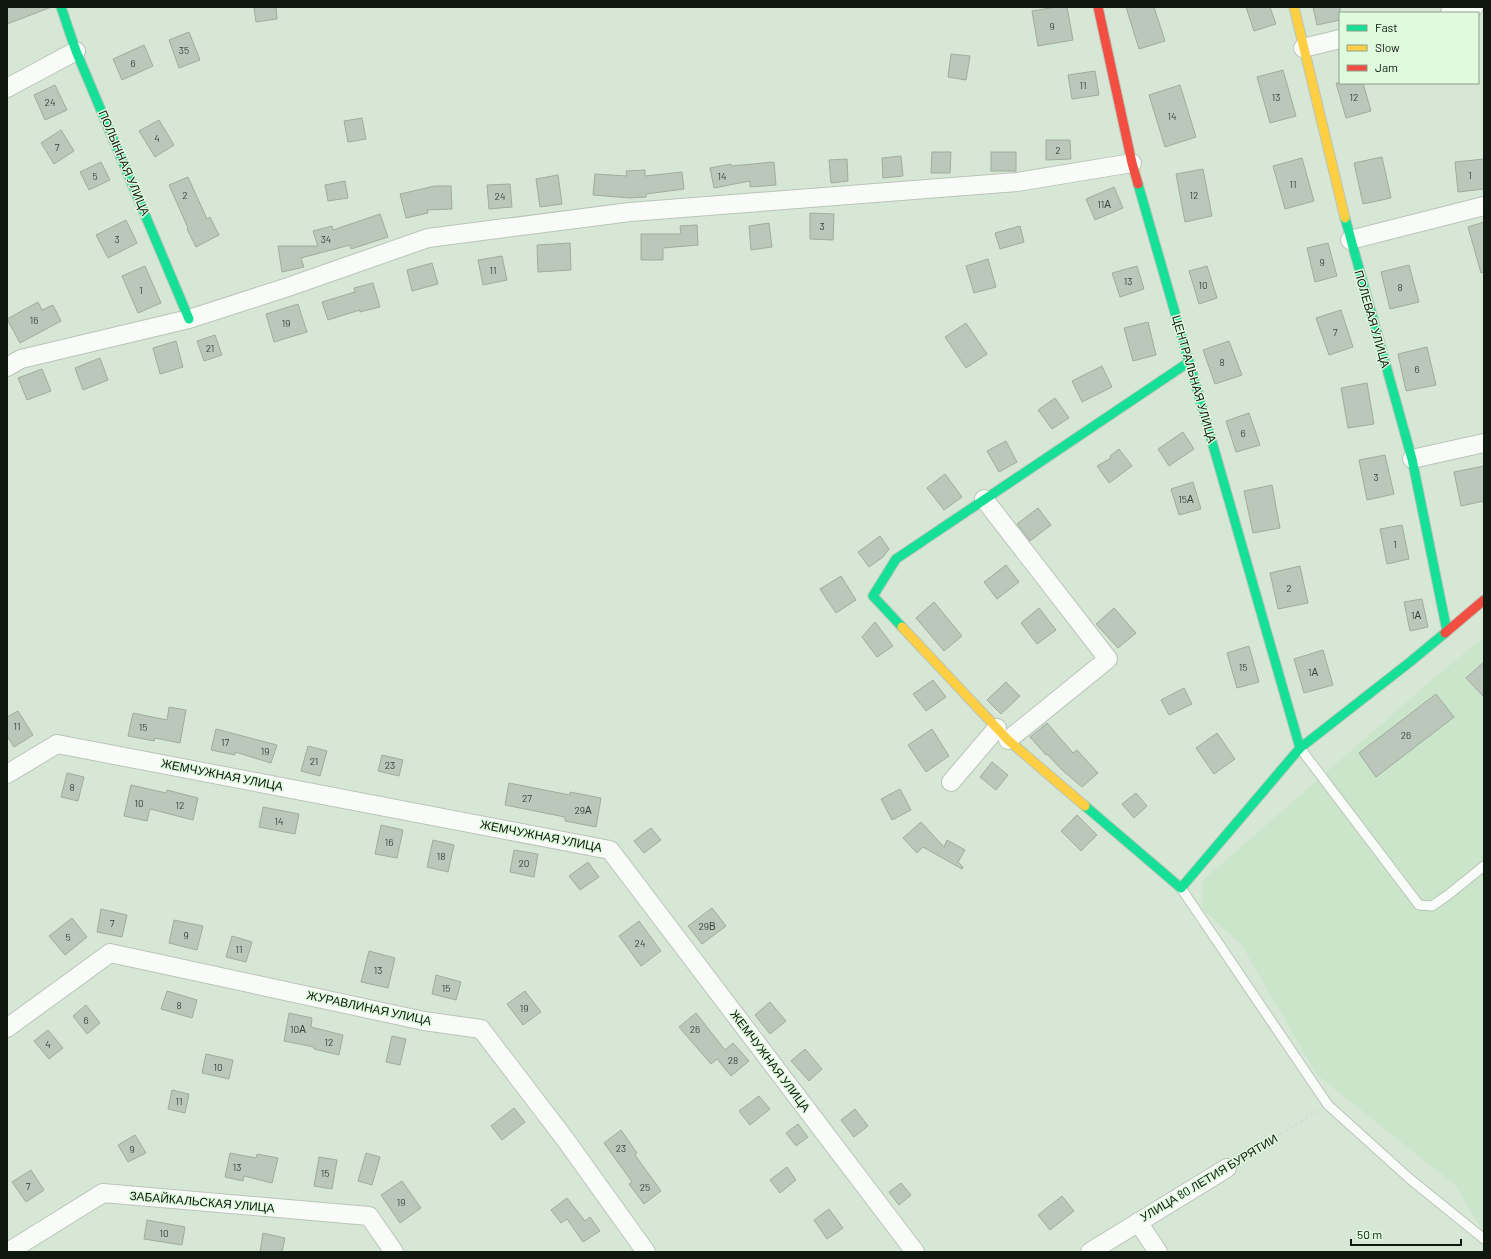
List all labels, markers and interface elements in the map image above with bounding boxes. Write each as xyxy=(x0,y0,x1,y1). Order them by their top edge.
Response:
legend xyxy=(1339,12,1479,84)
house number: 9 xyxy=(1049,20,1055,32)
text: Fast xyxy=(1375,20,1398,34)
text: Slow xyxy=(1375,40,1400,54)
house number: 35 xyxy=(179,44,189,56)
house number: 6 xyxy=(130,57,136,69)
text: Jam xyxy=(1375,60,1398,74)
house number: 11 xyxy=(1079,79,1087,91)
house number: 13 xyxy=(1272,91,1280,103)
house number: 12 xyxy=(1350,91,1358,103)
house number: 24 xyxy=(45,96,55,108)
street label: ПОЛЫННАЯ УЛИЦА xyxy=(95,108,154,218)
house number: 14 xyxy=(1167,110,1177,122)
house number: 4 xyxy=(154,132,160,144)
house number: 7 xyxy=(55,141,60,153)
house number: 2 xyxy=(1055,144,1061,156)
house number: 1 xyxy=(1468,169,1472,181)
house number: 5 xyxy=(92,170,98,182)
house number: 14 xyxy=(717,170,727,182)
house number: 11 xyxy=(1289,178,1297,190)
house number: 2 xyxy=(182,189,188,201)
house number: 12 xyxy=(1190,189,1198,201)
house number: 24 xyxy=(495,190,505,202)
house number: 11А xyxy=(1097,198,1111,210)
house number: 3 xyxy=(819,220,825,232)
house number: 3 xyxy=(114,233,120,245)
house number: 34 xyxy=(321,233,331,245)
house number: 9 xyxy=(1319,256,1325,268)
house number: 11 xyxy=(489,264,497,276)
street label: ПОЛЕВАЯ УЛИЦА xyxy=(1351,268,1394,369)
house number: 13 xyxy=(1124,275,1132,287)
house number: 10 xyxy=(1198,279,1208,291)
house number: 8 xyxy=(1397,281,1403,293)
house number: 1 xyxy=(139,284,143,296)
street label: ЦЕНТРАЛЬНАЯ УЛИЦА xyxy=(1169,313,1220,445)
house number: 16 xyxy=(30,314,38,326)
house number: 19 xyxy=(282,317,290,329)
house number: 7 xyxy=(1333,326,1338,338)
house number: 21 xyxy=(206,342,214,354)
house number: 8 xyxy=(1219,356,1225,368)
house number: 6 xyxy=(1414,363,1420,375)
house number: 6 xyxy=(1240,427,1246,439)
house number: 3 xyxy=(1373,471,1379,483)
house number: 15А xyxy=(1178,493,1194,505)
house number: 1 xyxy=(1393,538,1397,550)
house number: 2 xyxy=(1286,582,1292,594)
house number: 1А xyxy=(1411,609,1421,621)
house number: 15 xyxy=(1239,661,1247,673)
house number: 1А xyxy=(1308,666,1318,678)
house number: 11 xyxy=(13,720,21,732)
house number: 15 xyxy=(139,721,147,733)
house number: 26 xyxy=(1401,729,1411,741)
house number: 17 xyxy=(221,736,229,748)
house number: 19 xyxy=(261,745,269,757)
street label: ЖЕМЧУЖНАЯ УЛИЦА xyxy=(160,755,284,794)
house number: 21 xyxy=(310,755,318,767)
house number: 23 xyxy=(385,759,395,771)
house number: 8 xyxy=(69,781,75,793)
house number: 27 xyxy=(522,792,532,804)
house number: 10 xyxy=(134,797,144,809)
house number: 12 xyxy=(176,799,184,811)
house number: 29А xyxy=(574,804,592,816)
house number: 14 xyxy=(274,815,284,827)
street label: ЖЕМЧУЖНАЯ УЛИЦА xyxy=(479,816,603,855)
house number: 16 xyxy=(385,836,393,848)
house number: 18 xyxy=(437,850,445,862)
house number: 20 xyxy=(518,857,530,869)
house number: 7 xyxy=(110,917,115,929)
house number: 29В xyxy=(698,920,716,932)
house number: 9 xyxy=(183,929,189,941)
house number: 5 xyxy=(65,931,71,943)
house number: 24 xyxy=(635,937,645,949)
house number: 11 xyxy=(235,943,243,955)
house number: 13 xyxy=(374,964,382,976)
house number: 15 xyxy=(442,982,450,994)
street label: ЖУРАВЛИНАЯ УЛИЦА xyxy=(305,987,433,1028)
house number: 8 xyxy=(176,999,182,1011)
house number: 19 xyxy=(520,1002,528,1014)
street label: ЖЕМЧУЖНАЯ УЛИЦА xyxy=(727,1007,814,1115)
house number: 6 xyxy=(83,1014,89,1026)
house number: 10А xyxy=(290,1023,306,1035)
house number: 26 xyxy=(690,1023,700,1035)
house number: 12 xyxy=(325,1036,333,1048)
house number: 4 xyxy=(45,1038,51,1050)
house number: 28 xyxy=(728,1054,738,1066)
house number: 10 xyxy=(213,1061,223,1073)
house number: 11 xyxy=(175,1095,183,1107)
street label: УЛИЦА 80 ЛЕТИЯ БУРЯТИИ xyxy=(1137,1131,1280,1225)
house number: 23 xyxy=(616,1142,626,1154)
house number: 9 xyxy=(129,1143,135,1155)
house number: 13 xyxy=(233,1161,241,1173)
house number: 15 xyxy=(321,1167,329,1179)
house number: 7 xyxy=(26,1180,31,1192)
house number: 25 xyxy=(640,1181,650,1193)
street label: ЗАБАЙКАЛЬСКАЯ УЛИЦА xyxy=(129,1188,275,1215)
house number: 19 xyxy=(397,1196,405,1208)
scale bar xyxy=(1351,1221,1461,1247)
house number: 10 xyxy=(159,1227,169,1239)
text: 50 m xyxy=(1357,1227,1382,1241)

